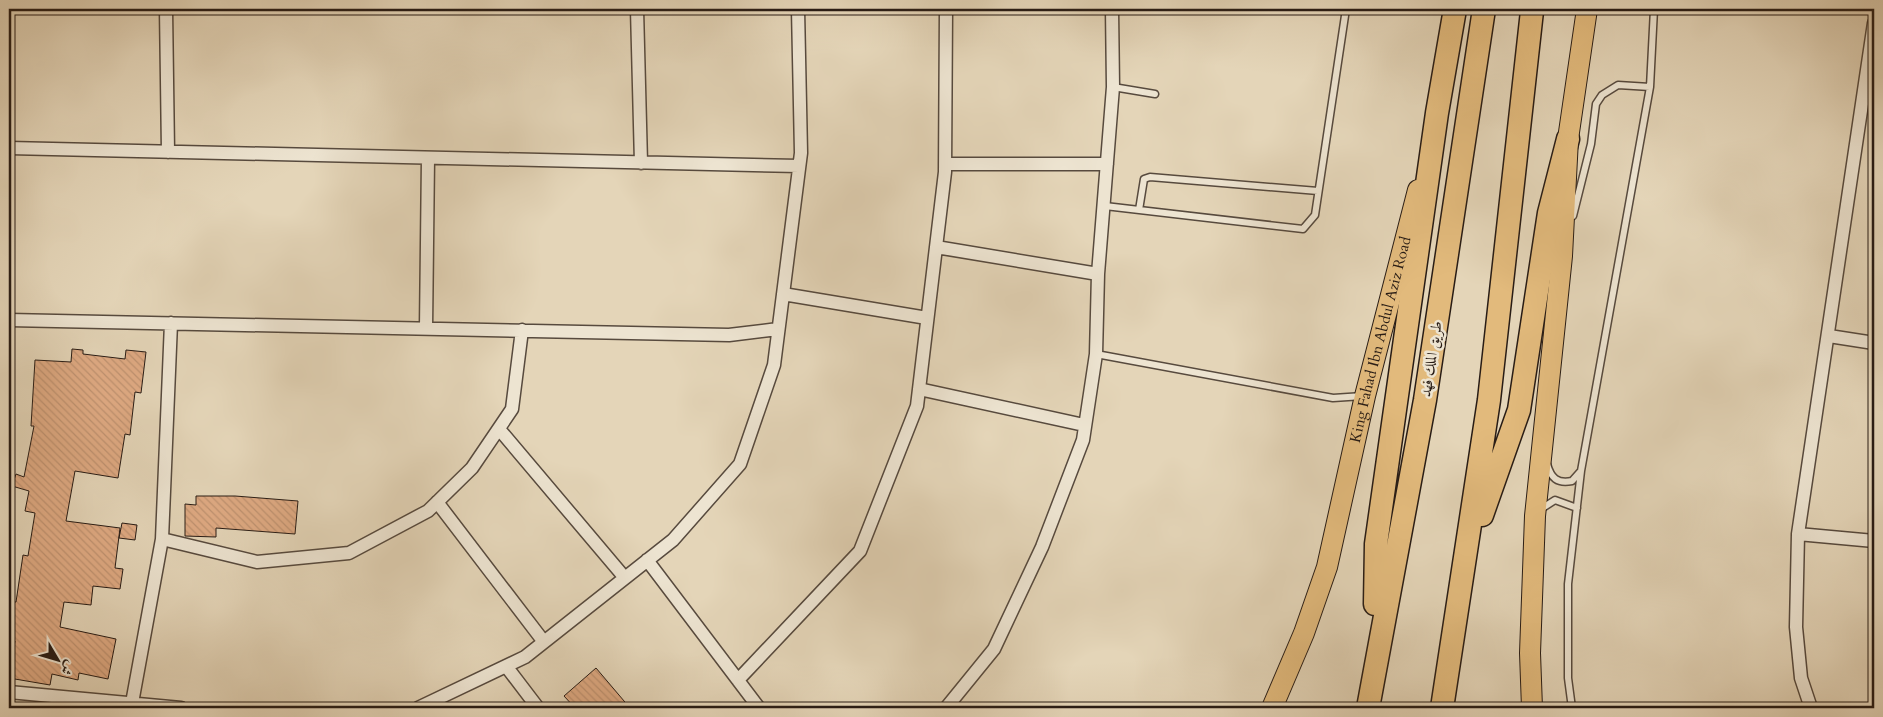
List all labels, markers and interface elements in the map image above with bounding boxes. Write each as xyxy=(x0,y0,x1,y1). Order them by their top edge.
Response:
street label: King Fahad Ibn Abdul Aziz Road xyxy=(1345,234,1416,445)
street label: طريق الملك فهد xyxy=(1415,320,1447,398)
north arrow xyxy=(32,634,82,684)
text: ش xyxy=(56,656,80,679)

